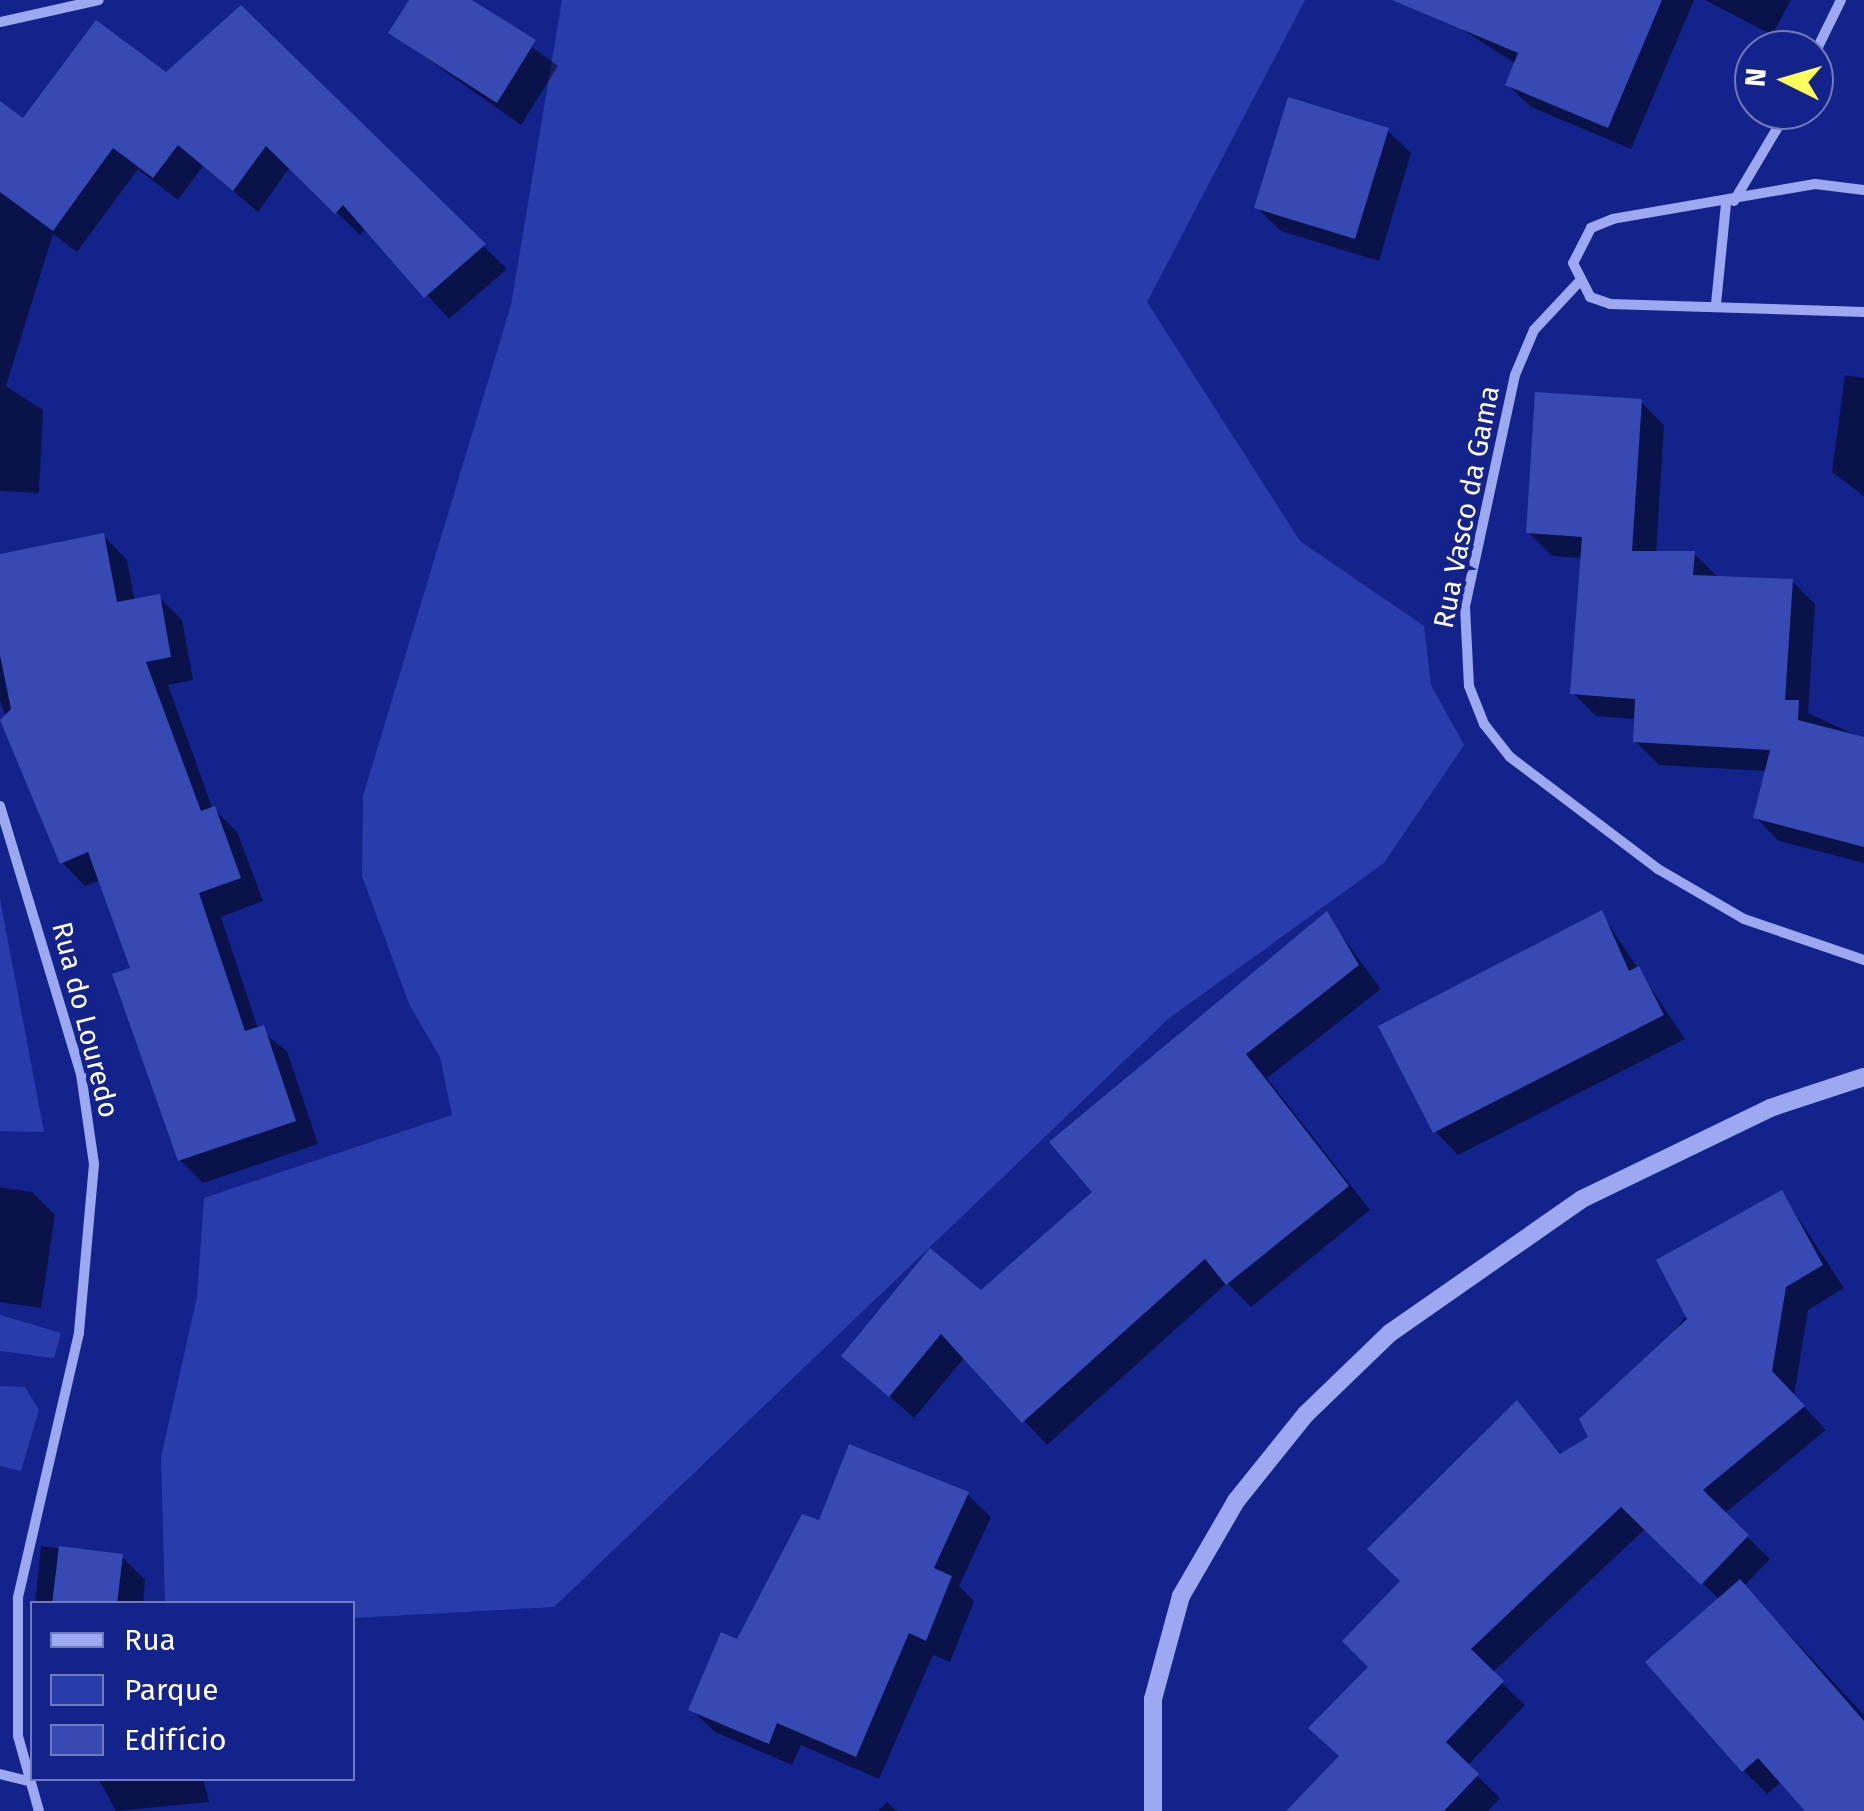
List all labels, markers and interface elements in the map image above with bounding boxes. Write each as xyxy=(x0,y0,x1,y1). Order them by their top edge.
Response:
north arrow xyxy=(1734,30,1834,130)
text: N xyxy=(1738,67,1773,88)
street label: Rua Vasco da Gama xyxy=(1427,383,1507,631)
street label: Rua do Louredo xyxy=(44,919,126,1121)
legend xyxy=(30,1601,355,1781)
text: Rua xyxy=(124,1622,176,1658)
text: Parque xyxy=(124,1672,219,1708)
text: Edifício xyxy=(124,1722,226,1758)

